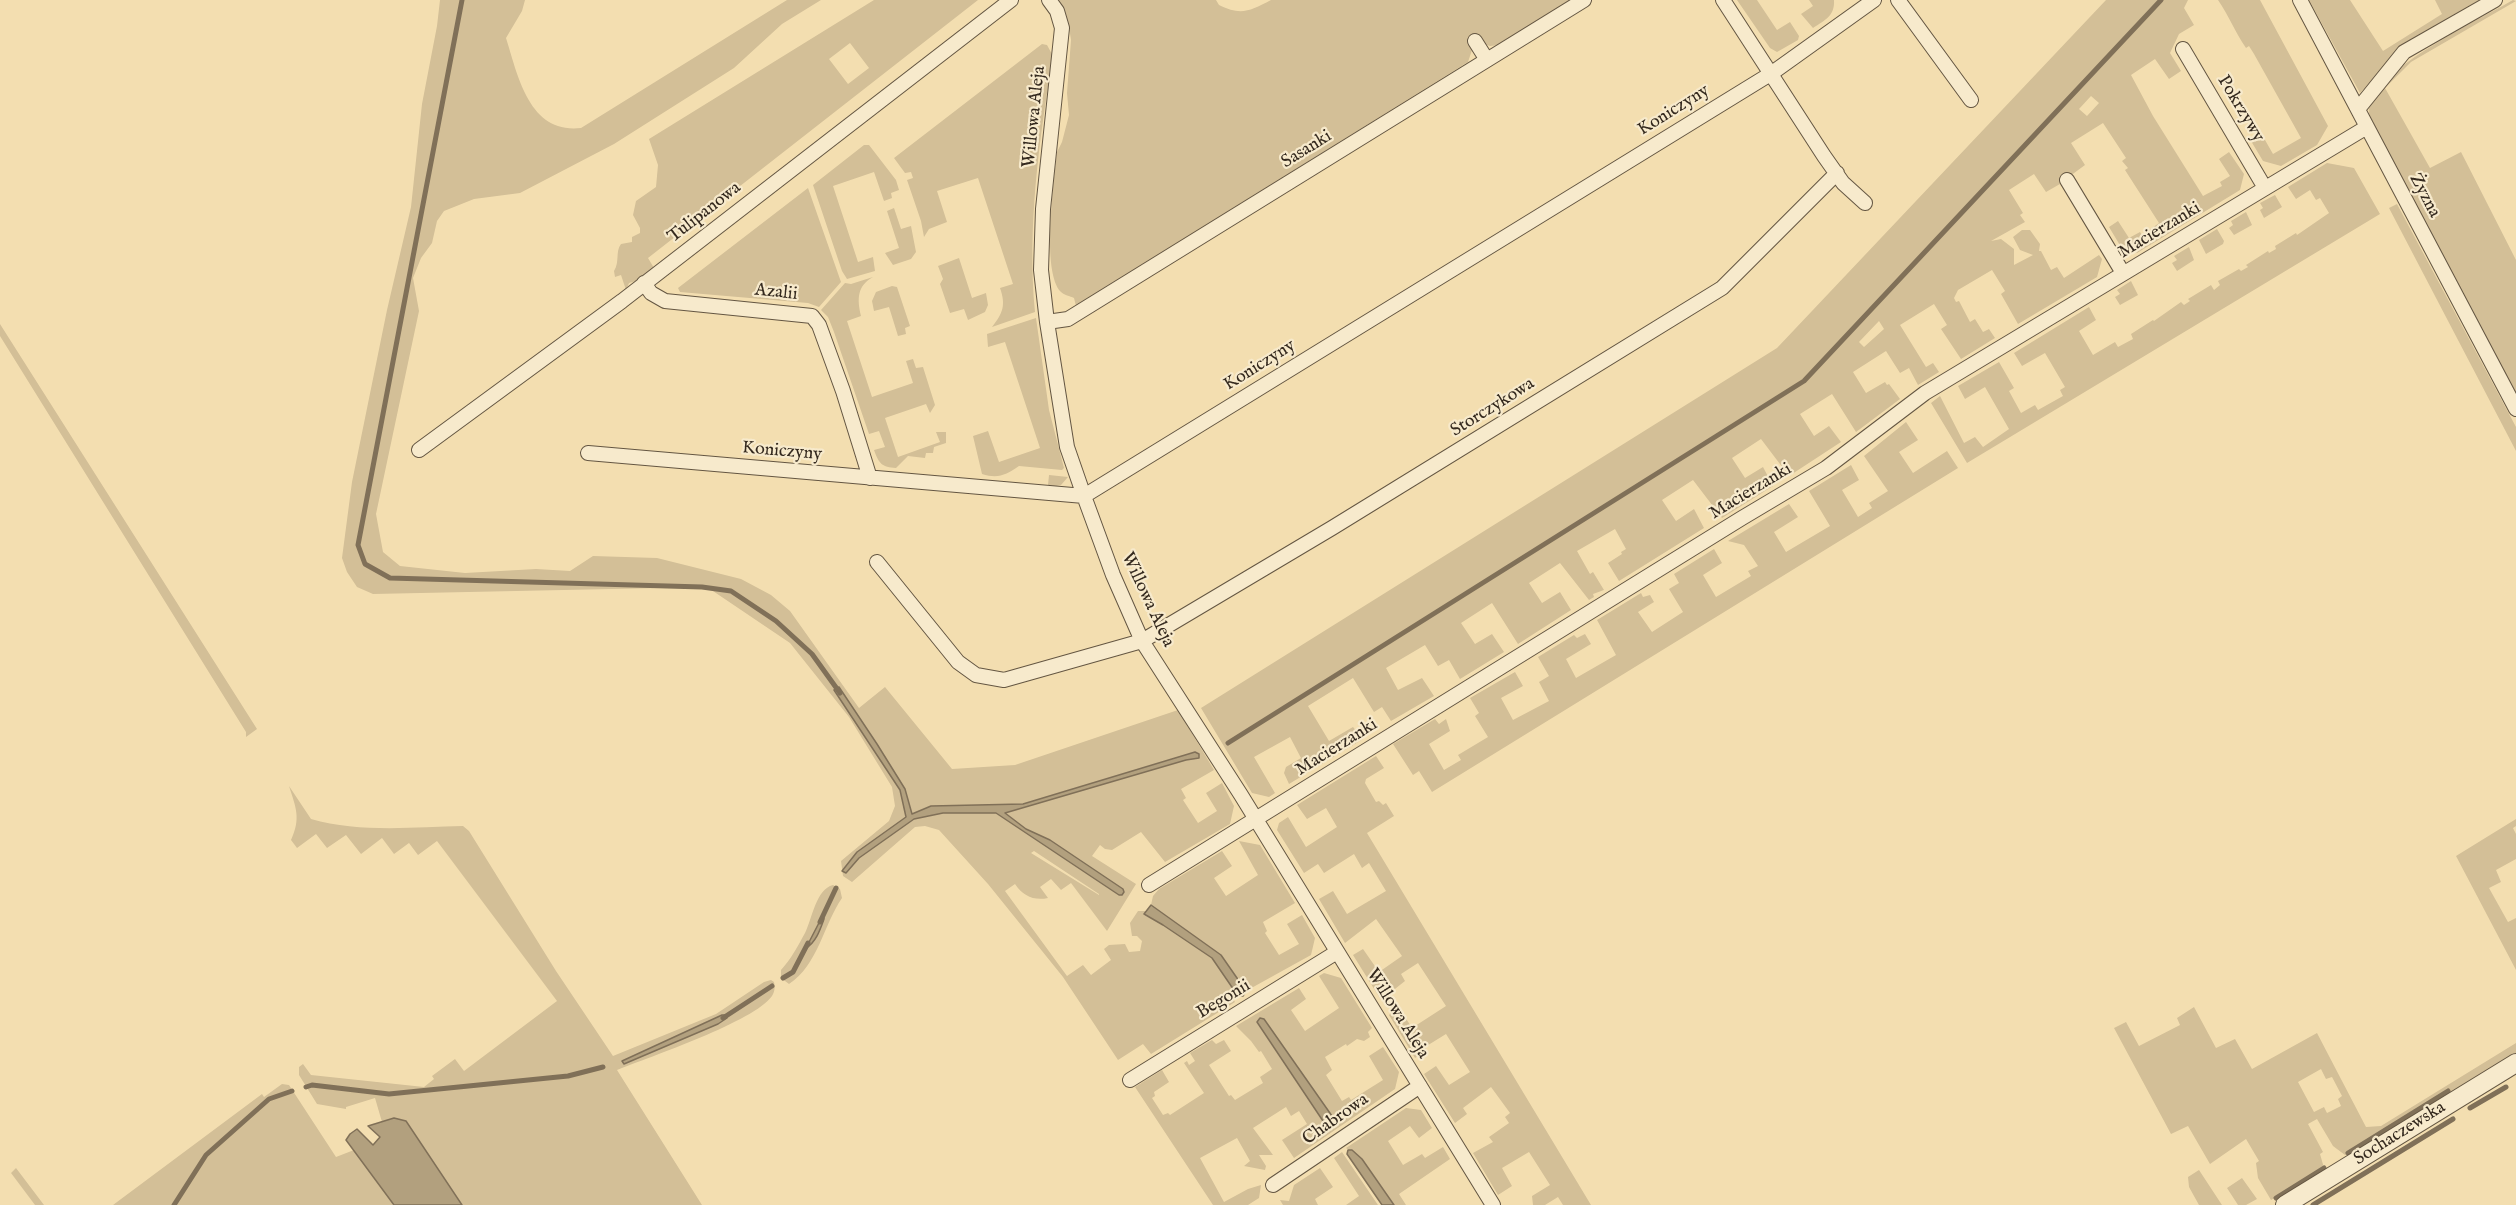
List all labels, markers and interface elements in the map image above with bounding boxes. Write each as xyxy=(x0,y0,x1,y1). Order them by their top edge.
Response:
street label: Willowa Aleja xyxy=(1019,65,1051,169)
street label: Pokrzywy xyxy=(2212,72,2268,146)
street label: Koniczyny xyxy=(1634,81,1714,141)
street label: Sasanki xyxy=(1278,126,1336,174)
street label: Żyzna xyxy=(2403,170,2445,222)
street label: Tulipanowa xyxy=(664,178,746,248)
street label: Macierzanki xyxy=(2115,198,2205,264)
street label: Azalii xyxy=(754,280,798,306)
street label: Koniczyny xyxy=(1220,336,1300,396)
street label: Storczykowa xyxy=(1447,374,1539,442)
street label: Koniczyny xyxy=(741,438,823,466)
street label: Macierzanki xyxy=(1706,459,1796,525)
street label: Willowa Aleja xyxy=(1116,549,1178,651)
street label: Macierzanki xyxy=(1292,714,1382,782)
street label: Willowa Aleja xyxy=(1361,965,1433,1063)
street label: Begonii xyxy=(1193,976,1255,1024)
street label: Chabrowa xyxy=(1299,1089,1373,1151)
street label: Sochaczewska xyxy=(2350,1097,2450,1171)

